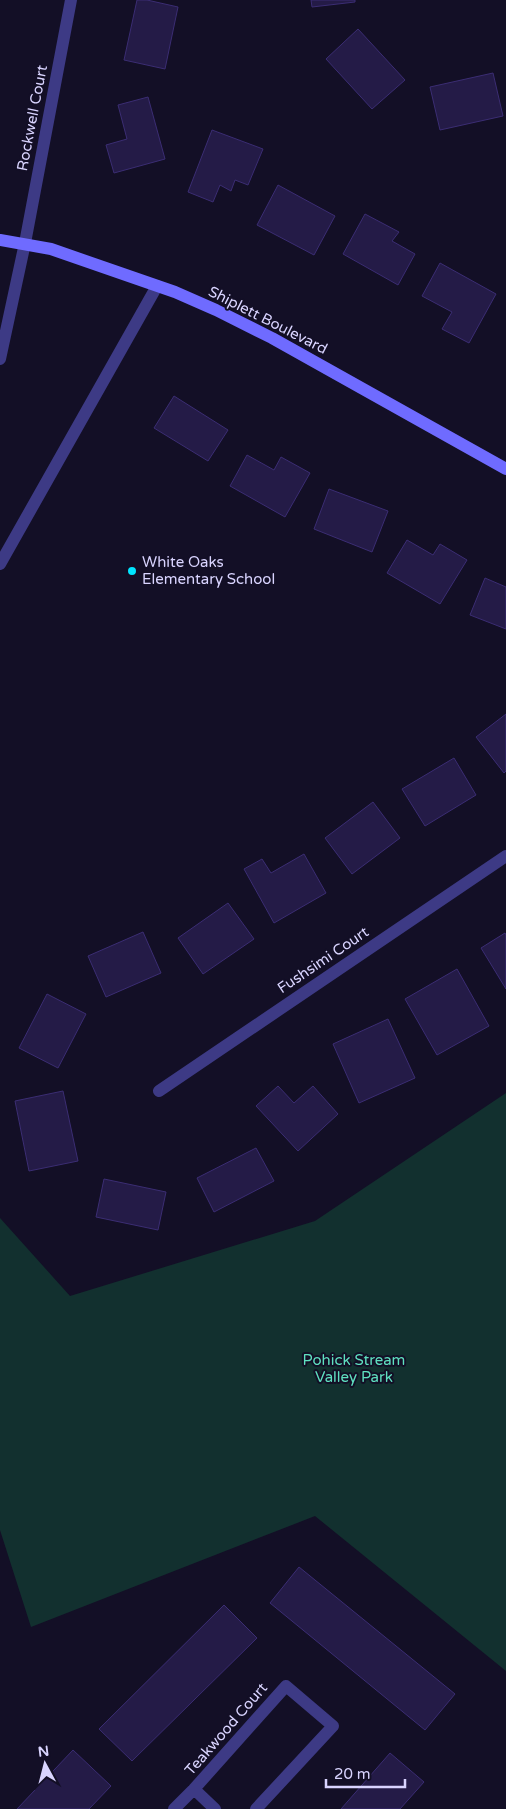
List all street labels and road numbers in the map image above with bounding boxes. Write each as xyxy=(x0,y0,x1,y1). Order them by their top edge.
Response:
street label: Rockwell Court xyxy=(13,63,51,172)
street label: Shiplett Boulevard xyxy=(206,282,330,358)
street label: Fushsimi Court xyxy=(274,923,372,997)
street label: Teakwood Court xyxy=(181,1679,271,1779)

